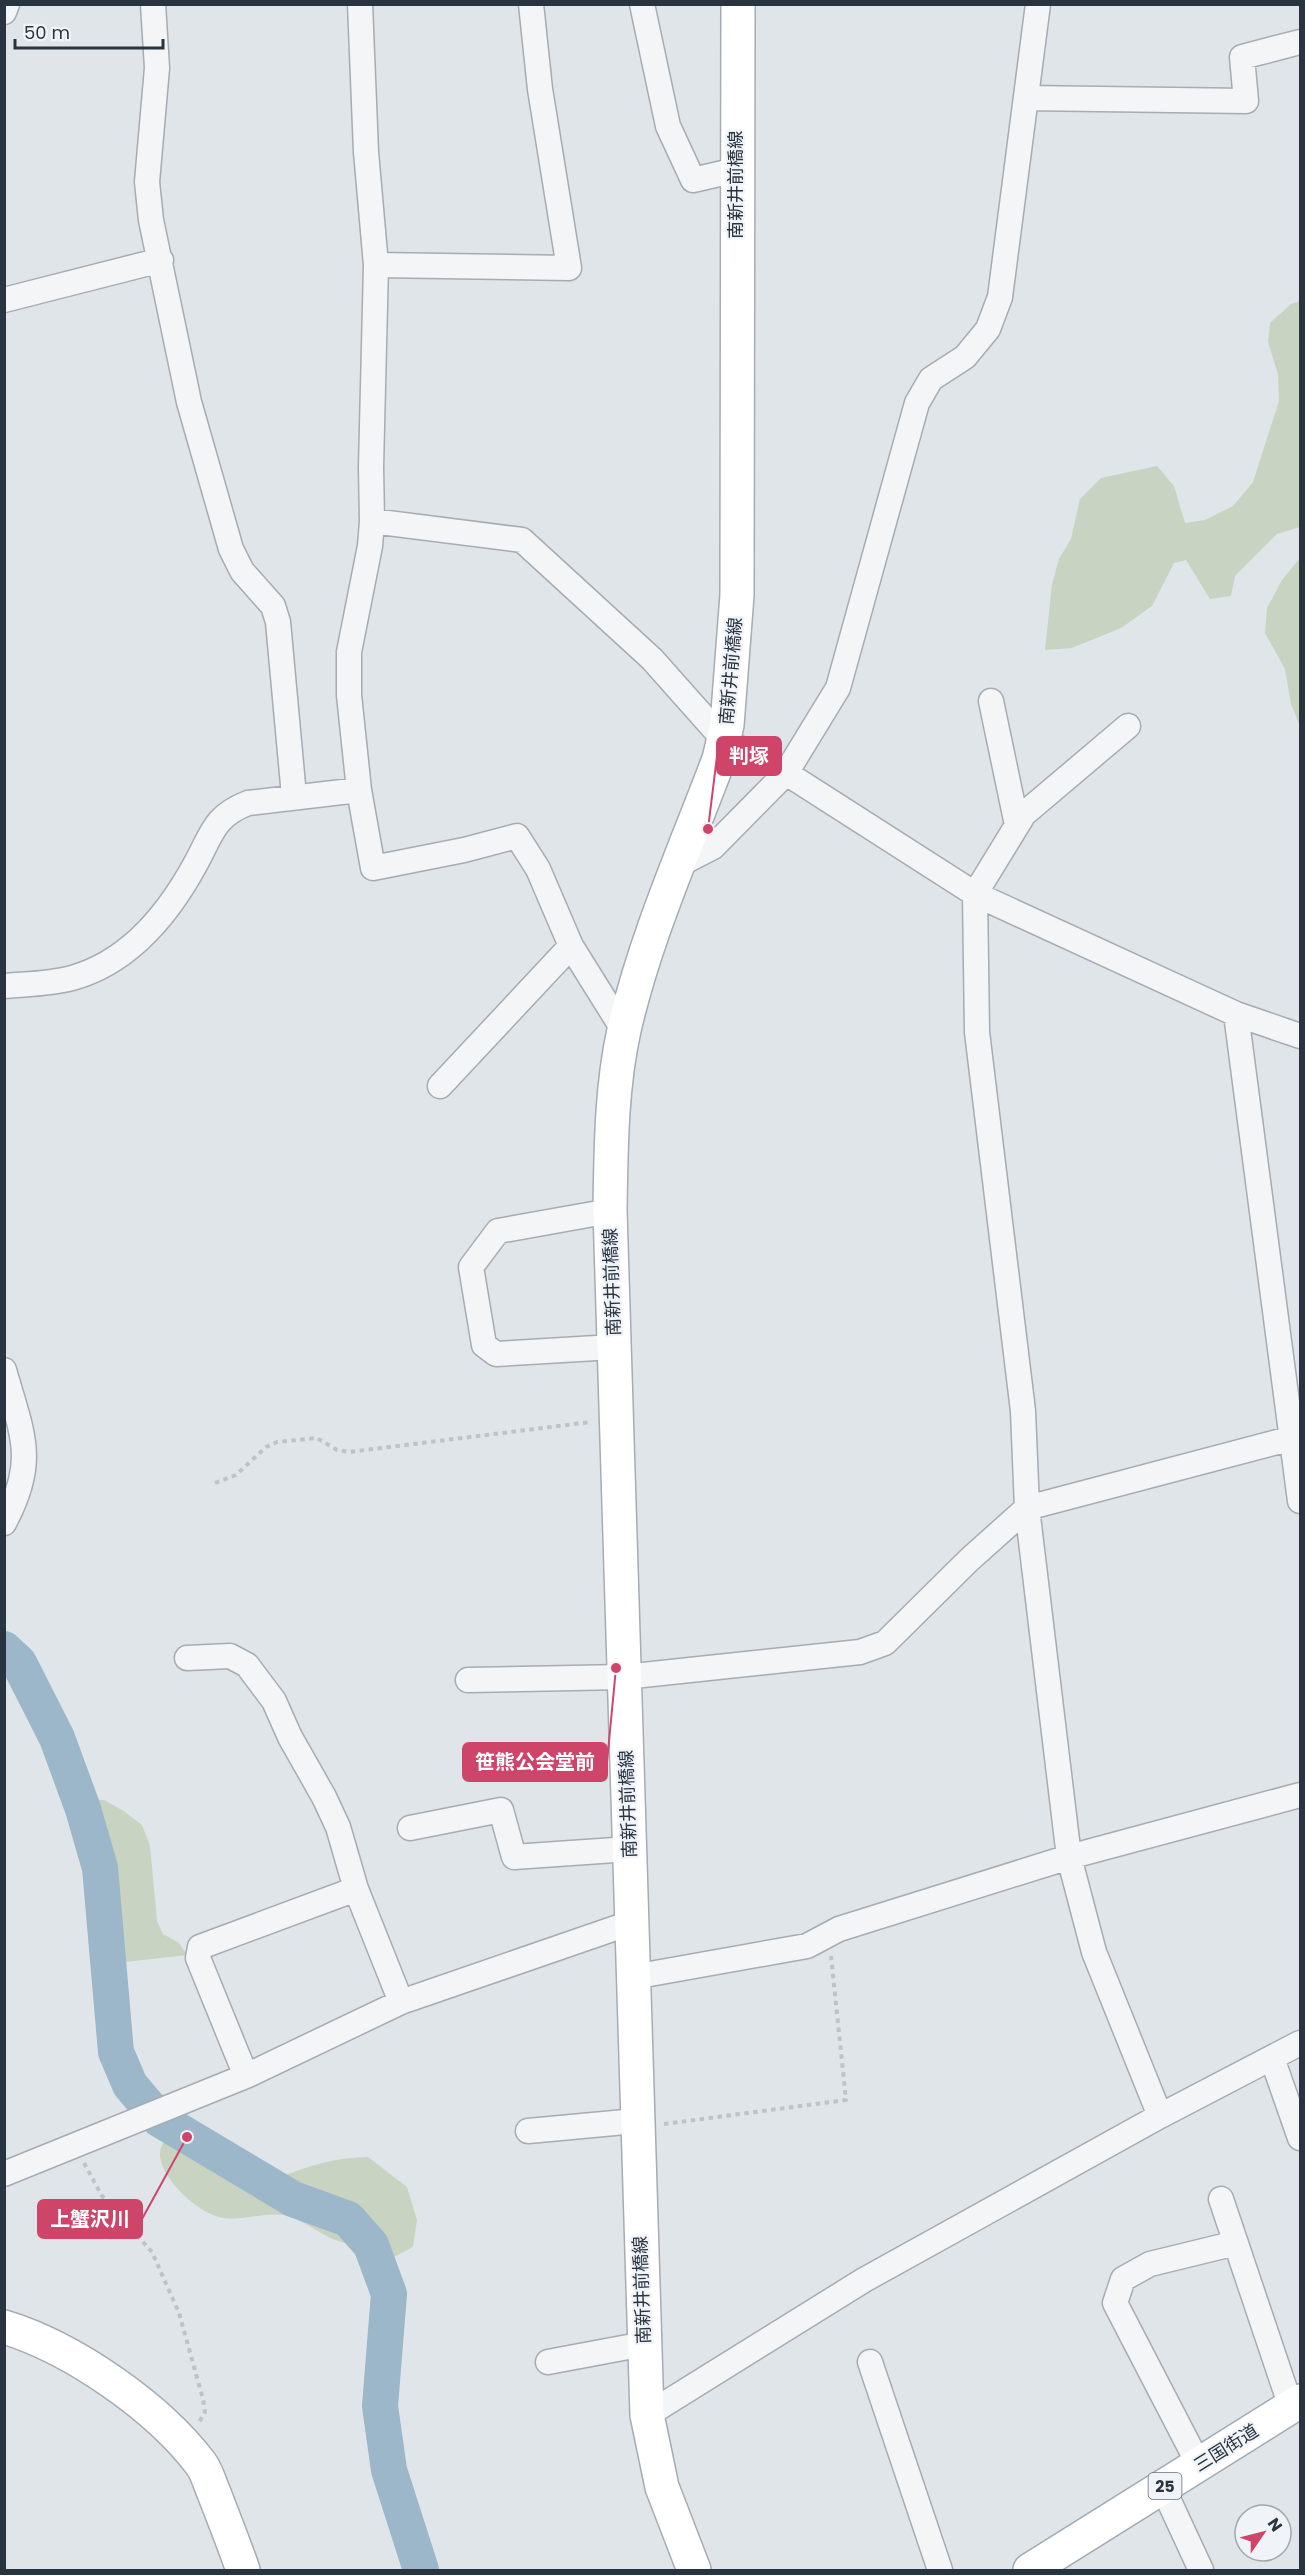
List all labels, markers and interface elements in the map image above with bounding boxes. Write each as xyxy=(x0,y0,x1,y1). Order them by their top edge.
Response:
scale bar xyxy=(15,12,164,50)
text: 50 m xyxy=(24,20,70,45)
street label: 南新井前橋線 xyxy=(723,131,748,239)
street label: 南新井前橋線 xyxy=(713,616,748,726)
callout: 判塚 xyxy=(717,737,781,775)
text: 判塚 xyxy=(729,742,769,770)
street label: 南新井前橋線 xyxy=(597,1228,626,1336)
callout: 笹熊公会堂前 xyxy=(463,1743,607,1781)
text: 笹熊公会堂前 xyxy=(475,1748,595,1776)
street label: 南新井前橋線 xyxy=(613,1750,642,1858)
callout: 上蟹沢川 xyxy=(38,2200,142,2238)
text: 上蟹沢川 xyxy=(50,2205,130,2233)
street label: 南新井前橋線 xyxy=(627,2236,656,2344)
street label: 三国街道 xyxy=(1189,2418,1263,2477)
road number: 25 xyxy=(1148,2473,1182,2499)
north arrow xyxy=(1233,2503,1293,2563)
text: N xyxy=(1262,2513,1288,2536)

